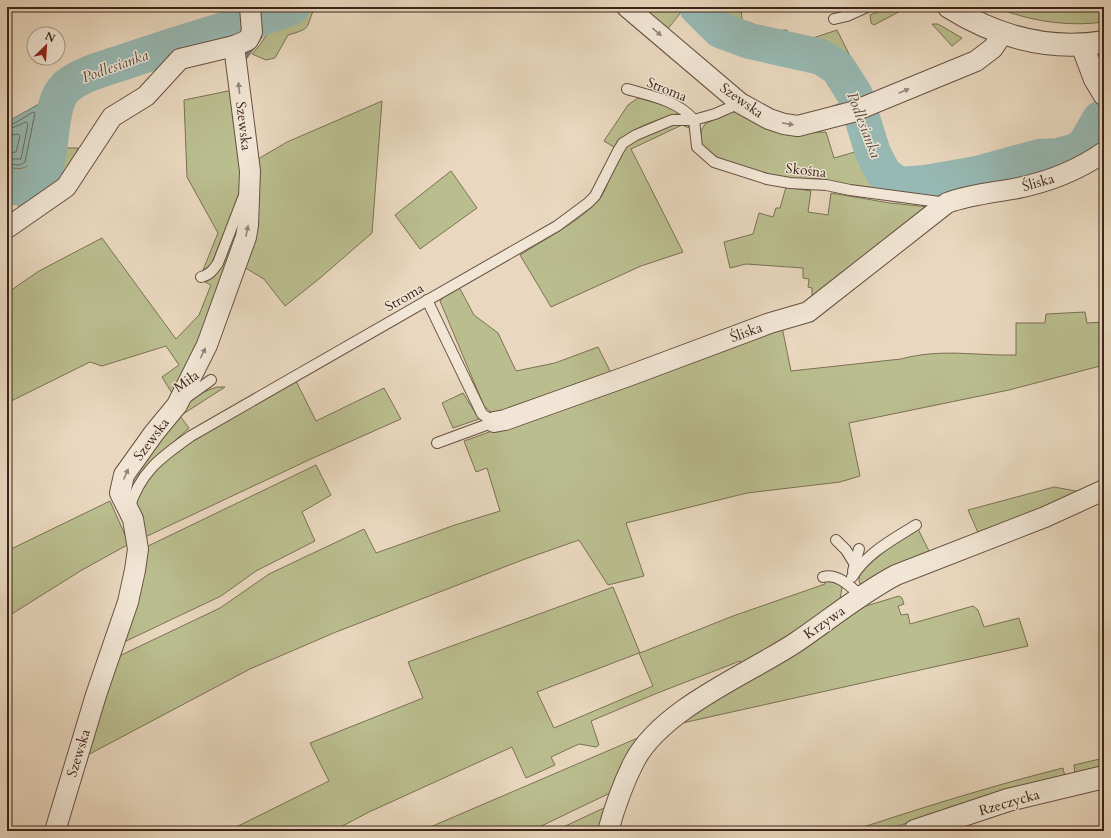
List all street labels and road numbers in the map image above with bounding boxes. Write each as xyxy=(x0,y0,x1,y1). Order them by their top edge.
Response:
street label: Stroma xyxy=(644,73,690,106)
street label: Szewska xyxy=(716,79,767,122)
street label: Szewska xyxy=(231,101,256,152)
street label: Skośna xyxy=(785,159,827,182)
street label: Śliska xyxy=(1020,169,1056,196)
street label: Stroma xyxy=(381,279,427,316)
street label: Śliska xyxy=(728,318,765,347)
street label: Miła xyxy=(170,366,203,397)
street label: Szewska xyxy=(129,414,174,465)
street label: Krzywa xyxy=(800,601,849,644)
street label: Szewska xyxy=(62,727,95,779)
street label: Rzeczycka xyxy=(977,785,1042,820)

